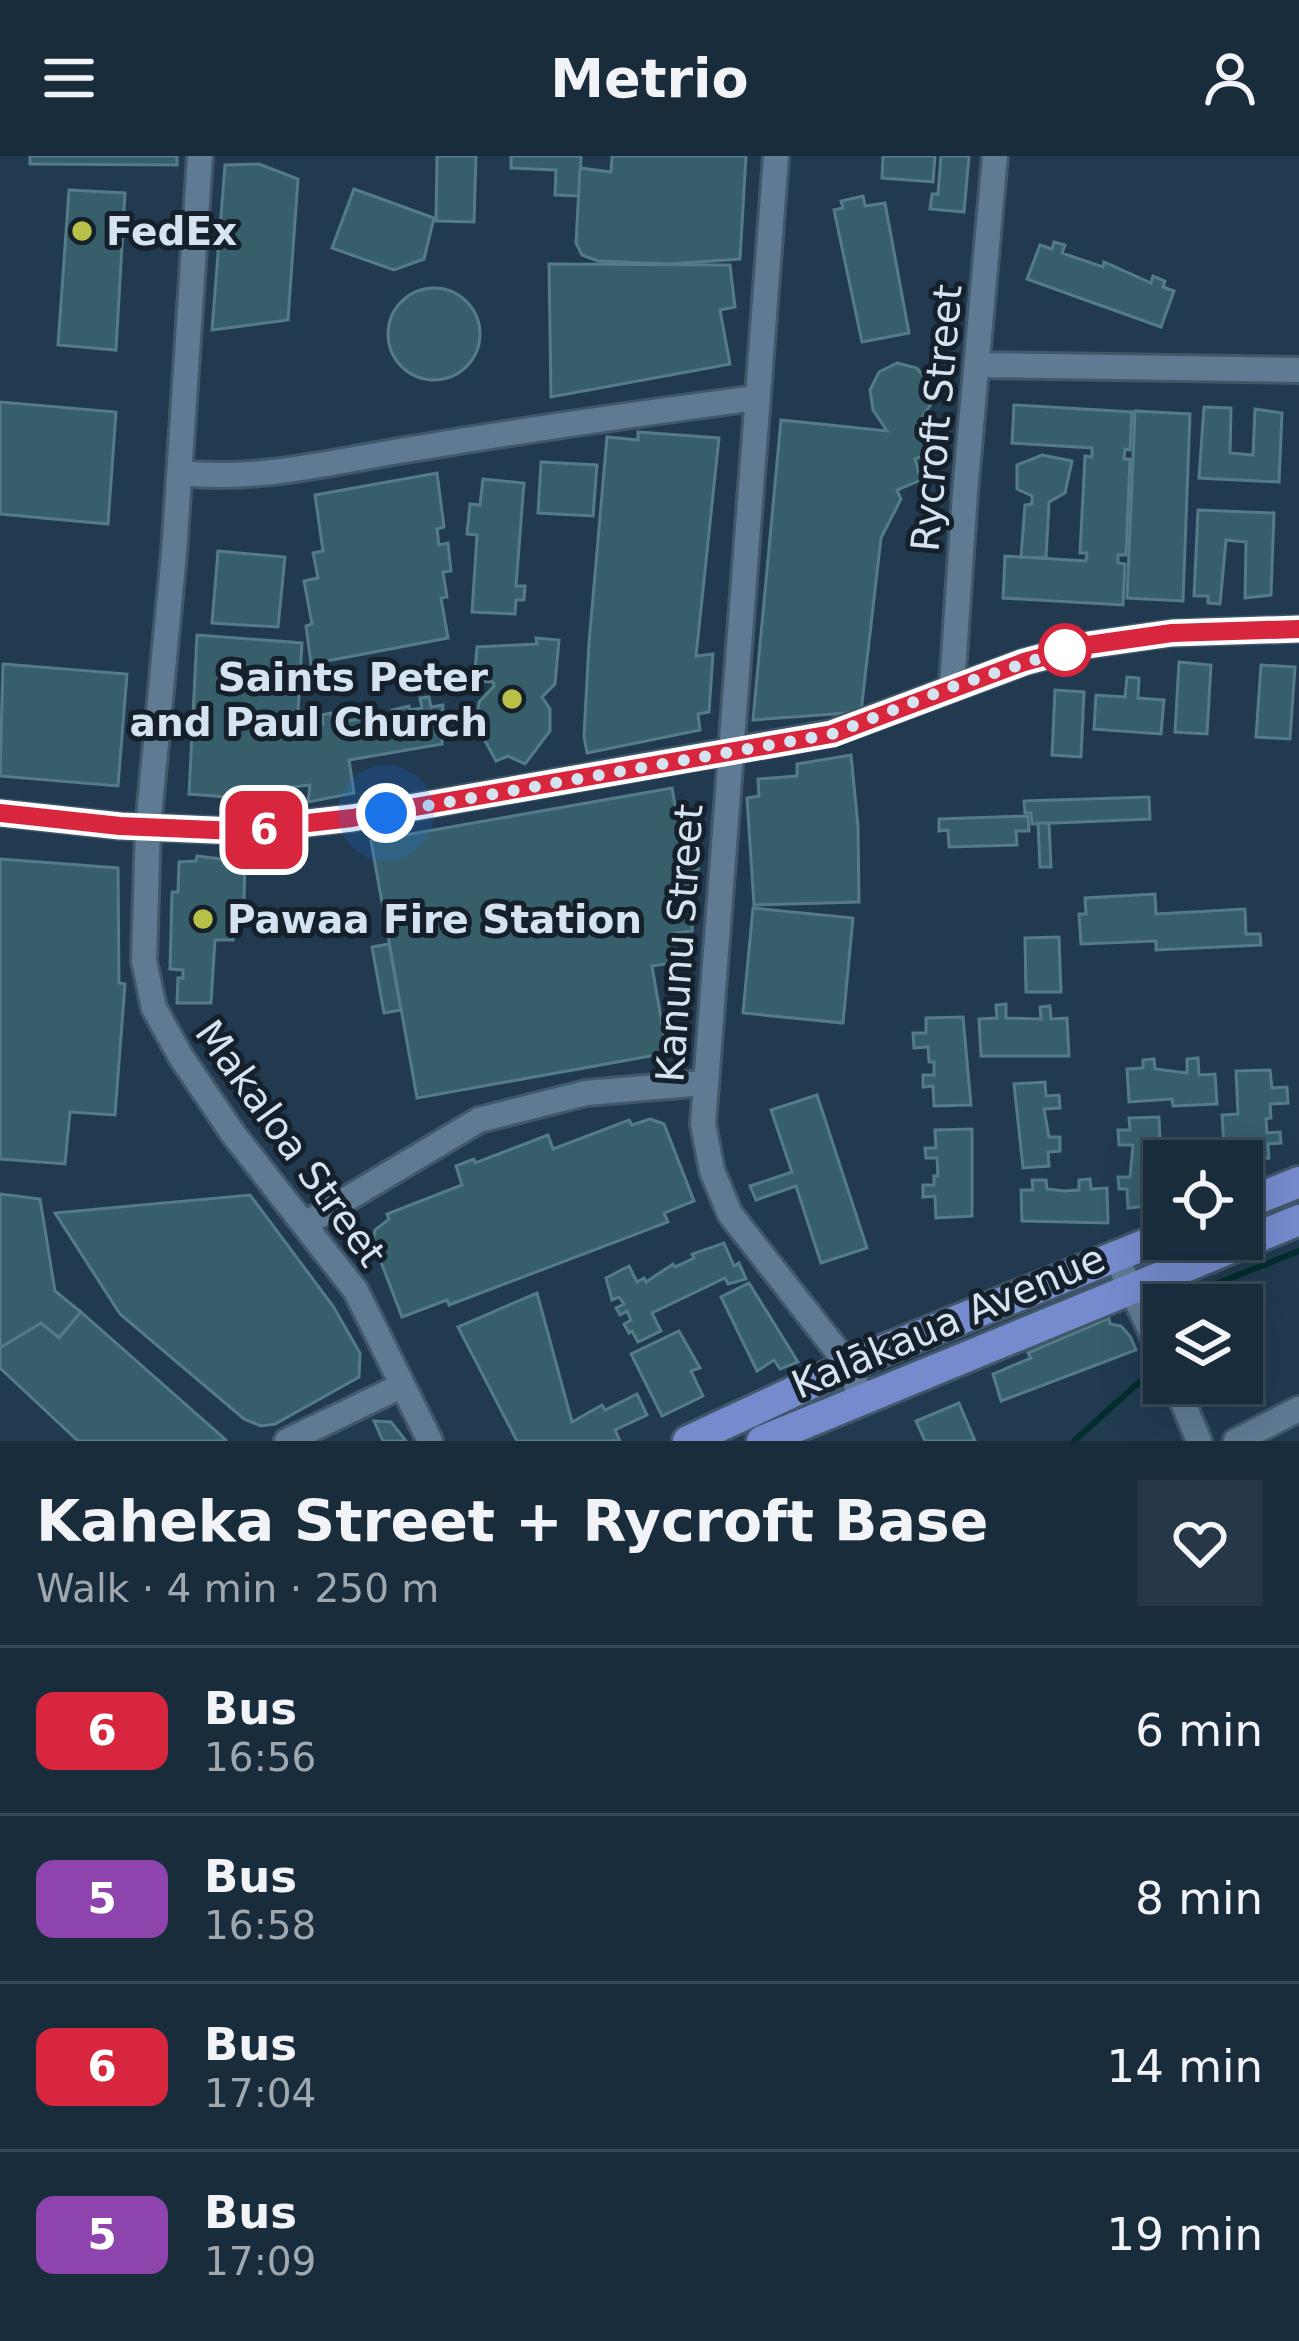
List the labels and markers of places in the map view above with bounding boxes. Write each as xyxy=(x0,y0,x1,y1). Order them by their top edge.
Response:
place label: FedEx xyxy=(106,209,237,254)
marker: FedEx xyxy=(69,218,95,244)
unlabelled marker xyxy=(1040,625,1090,675)
place label: Saints Peter and Paul Church xyxy=(130,655,489,745)
marker: Saints Peter and Paul Church xyxy=(499,686,525,712)
place label: Pawaa Fire Station xyxy=(227,897,642,942)
marker: Pawaa Fire Station xyxy=(190,906,216,932)

